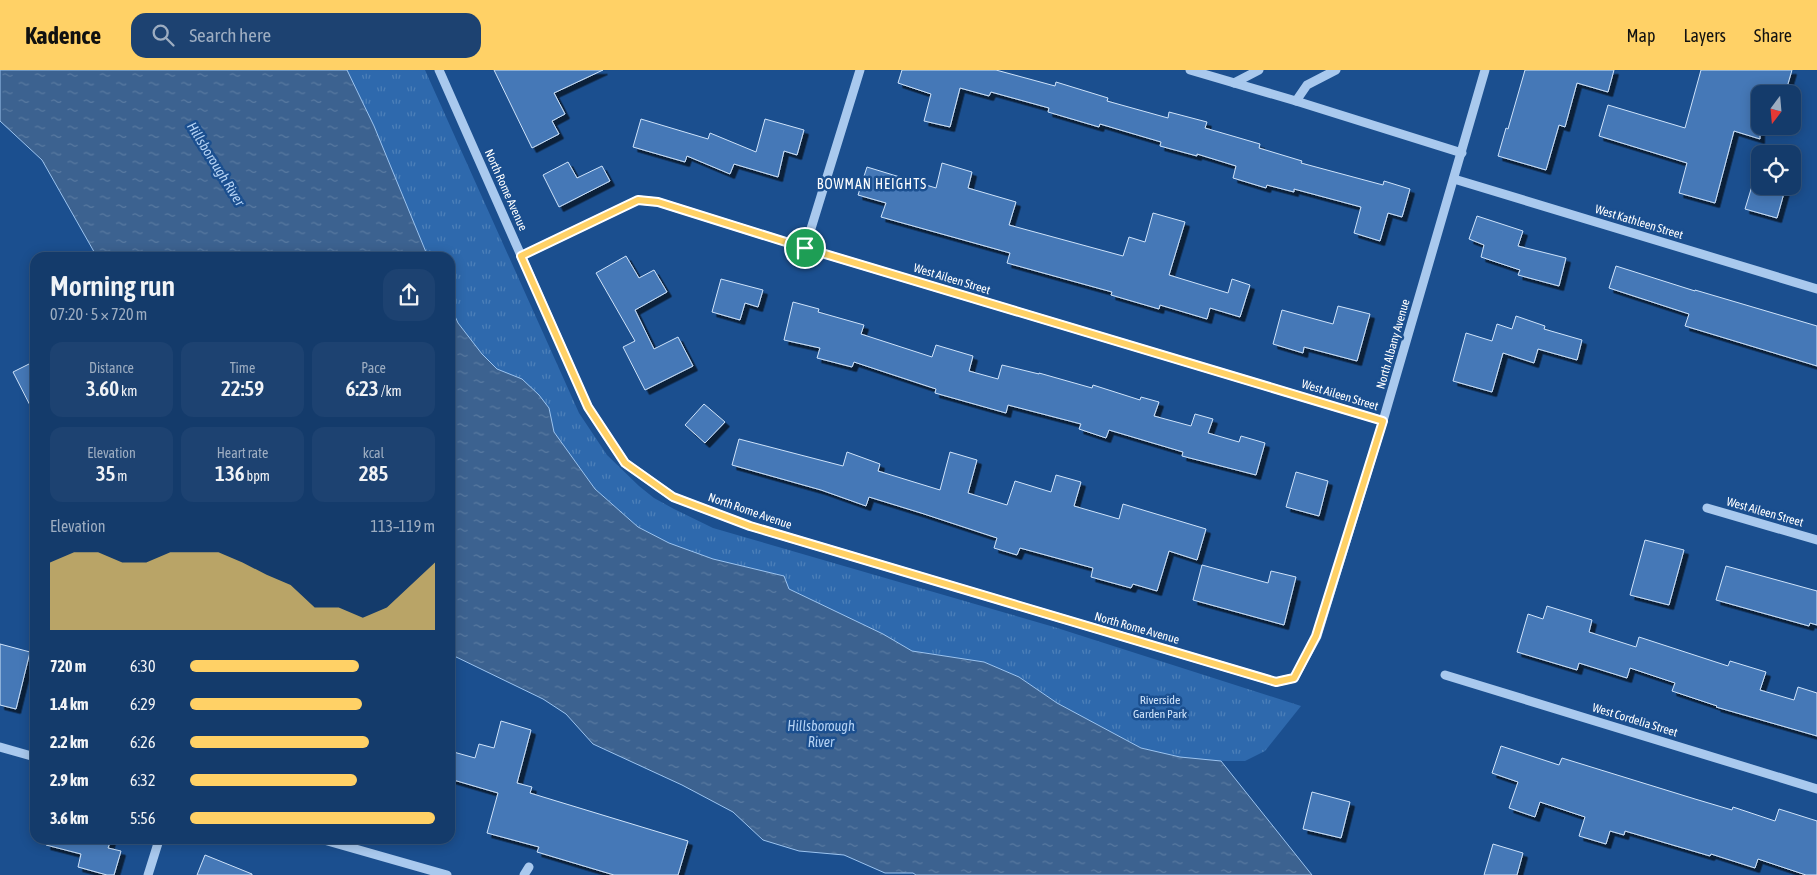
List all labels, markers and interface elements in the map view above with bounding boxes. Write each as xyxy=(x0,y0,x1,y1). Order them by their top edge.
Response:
search box xyxy=(131,13,481,58)
icon: search xyxy=(149,21,177,49)
text: Kadence xyxy=(25,22,101,49)
text: Search here xyxy=(189,24,271,46)
text: Map xyxy=(1626,25,1655,46)
text: Layers xyxy=(1683,25,1726,46)
text: Share xyxy=(1754,25,1792,46)
north arrow xyxy=(1751,85,1801,135)
map controls xyxy=(1751,85,1801,195)
water label: Hillsborough River xyxy=(184,119,249,210)
button: locate xyxy=(1751,145,1801,195)
street label: North Rome Avenue xyxy=(482,147,530,233)
district label: BOWMAN HEIGHTS xyxy=(817,176,927,192)
street label: West Kathleen Street xyxy=(1593,202,1685,242)
pin xyxy=(784,227,826,269)
icon: arrive xyxy=(791,234,819,262)
street label: West Aileen Street xyxy=(912,261,993,297)
button: share xyxy=(383,269,435,321)
text: Morning run xyxy=(50,270,175,302)
street label: North Albany Avenue xyxy=(1373,297,1413,391)
text: 07:20 · 5 × 720 m xyxy=(50,305,147,323)
text: Distance xyxy=(89,360,134,376)
text: Time xyxy=(230,360,255,376)
text: Pace xyxy=(361,360,386,376)
text: 3.60 xyxy=(86,376,119,400)
text: 22:59 xyxy=(221,376,264,400)
text: 6:23 xyxy=(345,376,379,400)
street label: West Aileen Street xyxy=(1300,377,1381,413)
text: km xyxy=(119,383,137,399)
text: /km xyxy=(379,383,402,399)
text: Elevation xyxy=(87,445,136,461)
text: Heart rate xyxy=(217,445,268,461)
text: kcal xyxy=(363,445,384,461)
text: 35 xyxy=(96,461,115,485)
text: 136 xyxy=(215,461,245,485)
text: 285 xyxy=(359,461,388,485)
text: m xyxy=(115,468,127,484)
text: bpm xyxy=(245,468,270,484)
street label: North Rome Avenue xyxy=(706,490,794,532)
street label: West Aileen Street xyxy=(1725,494,1806,530)
text: Elevation xyxy=(50,517,105,535)
text: 113–119 m xyxy=(371,517,435,535)
street label: North Rome Avenue xyxy=(1093,609,1181,647)
text: 720 m xyxy=(50,657,86,675)
text: 6:30 xyxy=(130,657,155,675)
park label: Riverside Garden Park xyxy=(1133,693,1188,721)
text: 1.4 km xyxy=(50,695,89,713)
text: 6:29 xyxy=(130,695,155,713)
street label: West Cordelia Street xyxy=(1591,700,1680,740)
water label: Hillsborough River xyxy=(787,718,855,750)
text: 2.2 km xyxy=(50,733,89,751)
text: 6:26 xyxy=(130,733,155,751)
text: 2.9 km xyxy=(50,771,89,789)
text: 6:32 xyxy=(130,771,155,789)
text: 3.6 km xyxy=(50,809,89,827)
text: 5:56 xyxy=(130,809,155,827)

